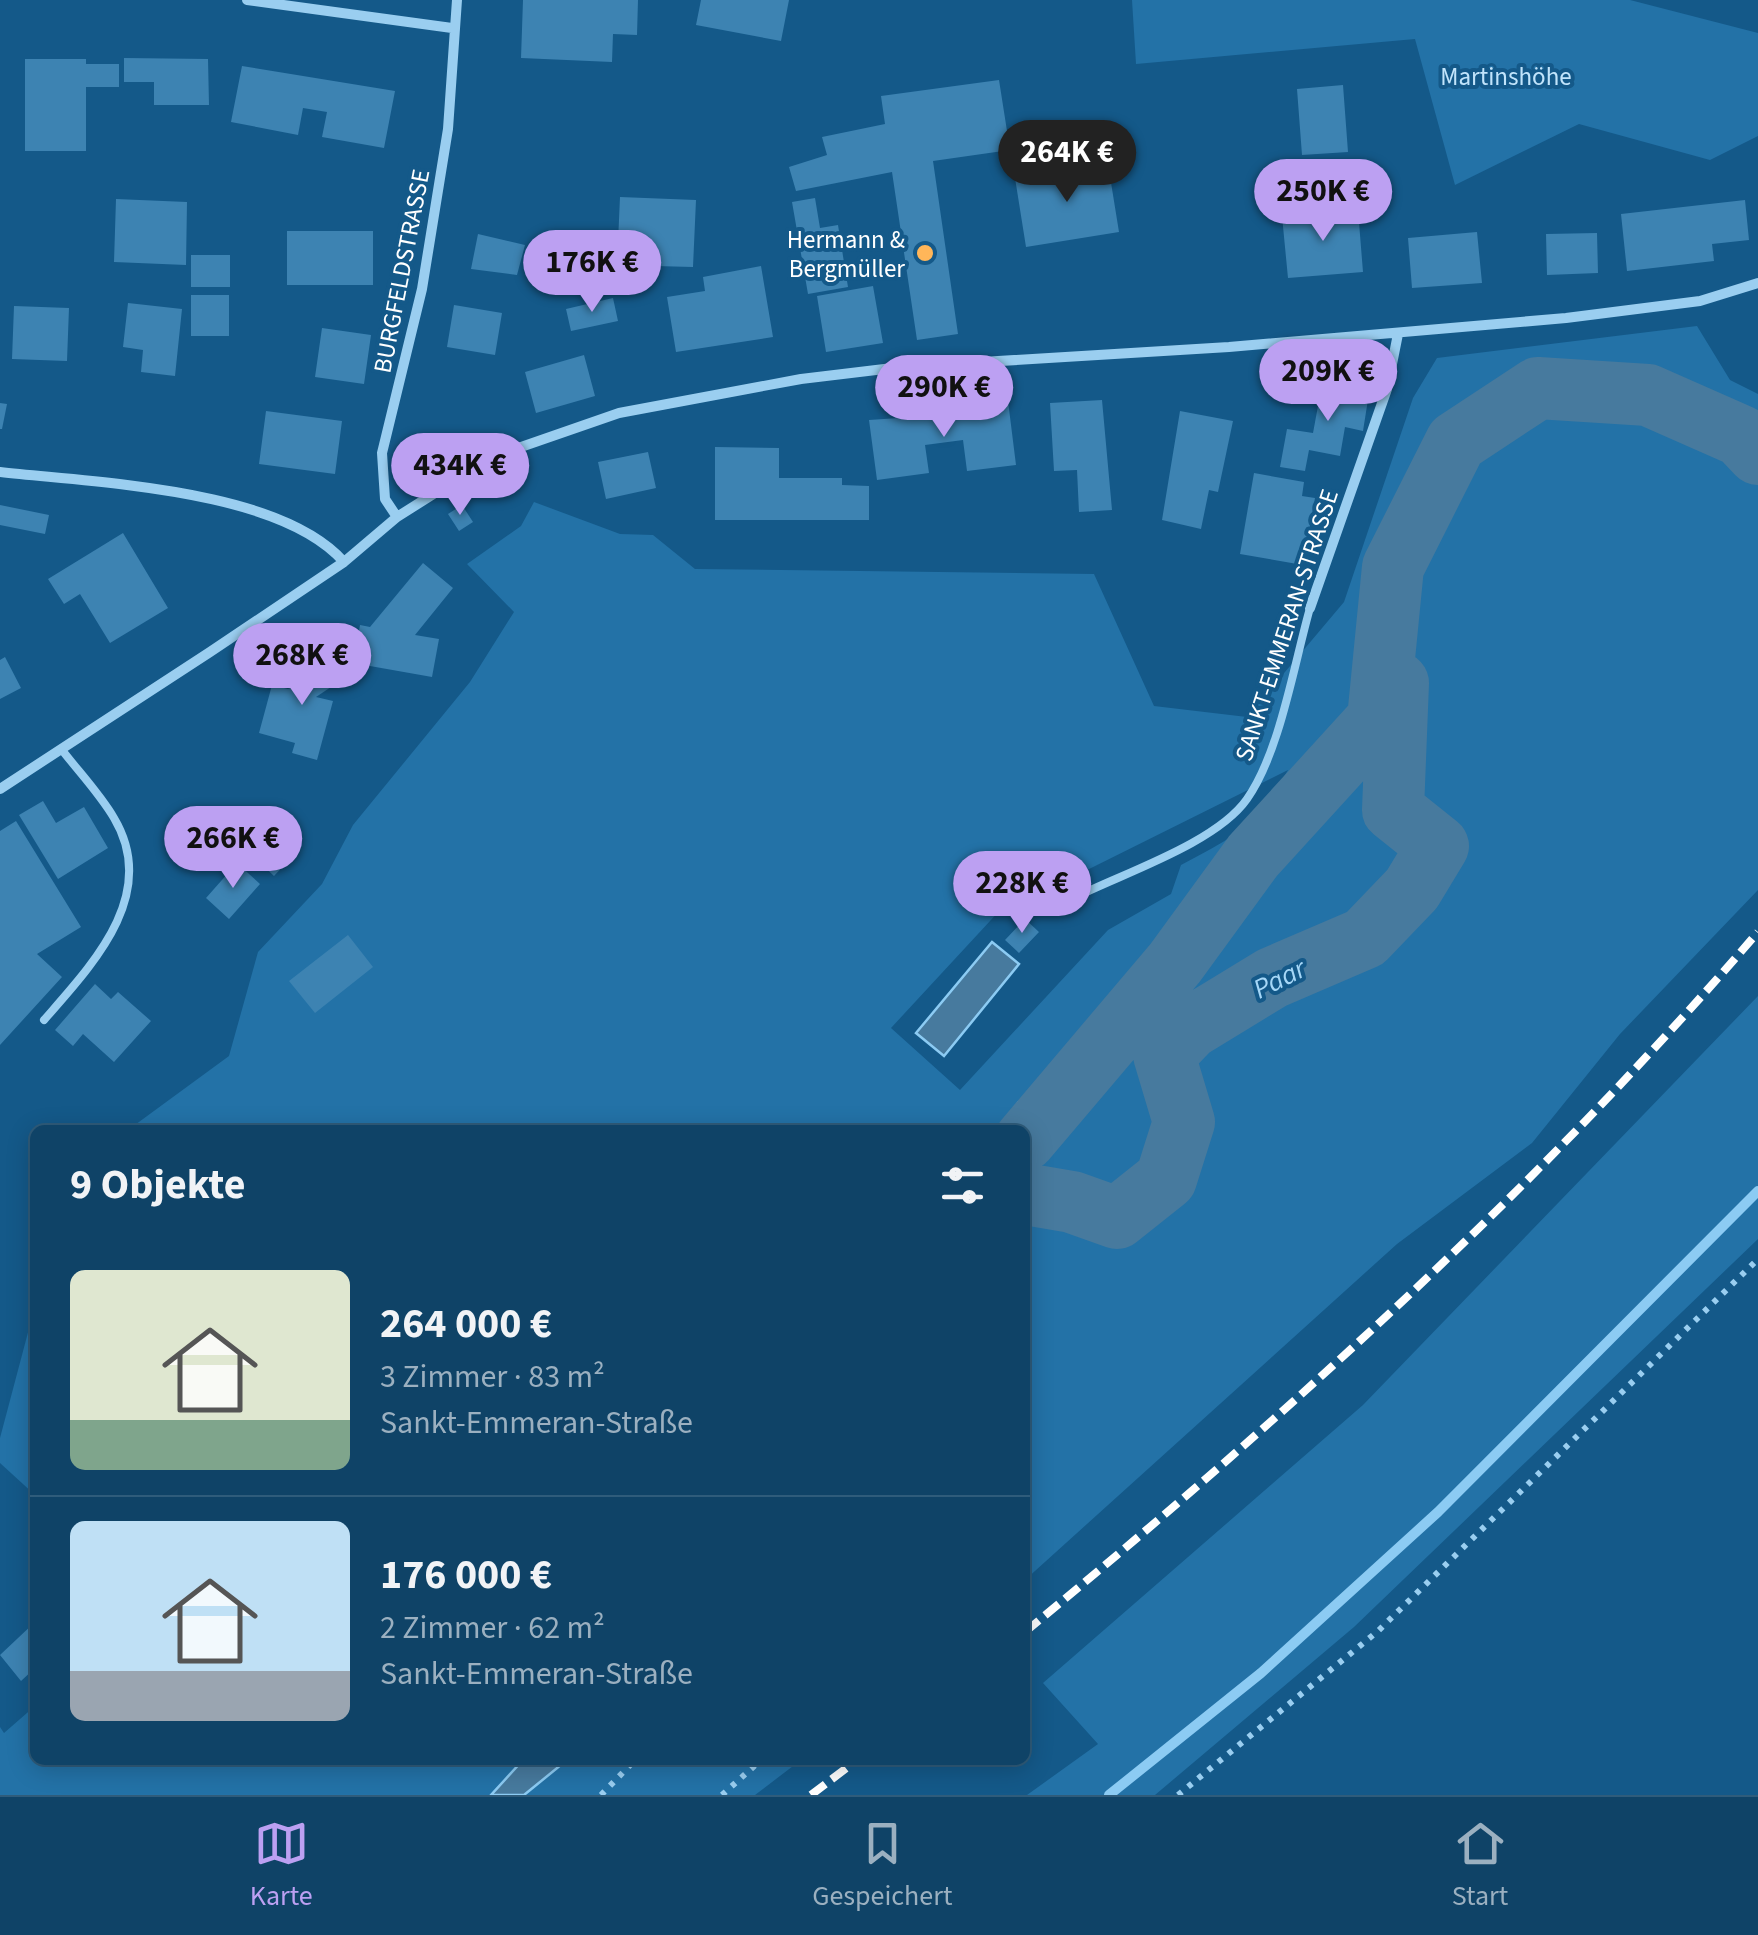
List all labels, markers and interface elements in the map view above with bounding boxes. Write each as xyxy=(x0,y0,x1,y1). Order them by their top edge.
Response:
park label: Martinshöhe xyxy=(1440,59,1572,95)
pin: 264K € xyxy=(986,120,1148,205)
text: 264K € xyxy=(1020,129,1114,175)
pin: 250K € xyxy=(1242,159,1404,244)
street label: BURGFELDSTRASSE xyxy=(365,166,439,376)
text: 250K € xyxy=(1276,168,1370,214)
place label: Hermann & Bergmüller xyxy=(787,222,905,287)
pin: 176K € xyxy=(511,230,673,315)
text: 176K € xyxy=(545,239,639,285)
marker: Hermann & Bergmüller xyxy=(914,242,936,264)
pin: 209K € xyxy=(1247,339,1409,424)
text: 209K € xyxy=(1281,348,1375,394)
pin: 290K € xyxy=(863,355,1025,440)
text: 290K € xyxy=(897,364,991,410)
pin: 434K € xyxy=(379,433,541,518)
text: 434K € xyxy=(413,442,507,488)
street label: SANKT-EMMERAN-STRASSE xyxy=(1226,485,1348,766)
pin: 268K € xyxy=(221,623,383,708)
text: 268K € xyxy=(255,632,349,678)
pin: 266K € xyxy=(152,806,314,891)
text: 266K € xyxy=(186,815,280,861)
pin: 228K € xyxy=(941,851,1103,936)
text: 228K € xyxy=(975,860,1069,906)
water label: Paar xyxy=(1246,948,1314,1009)
text: 9 Objekte xyxy=(70,1155,245,1215)
icon: filters xyxy=(935,1158,990,1213)
text: 264 000 € xyxy=(380,1294,552,1354)
icon: home xyxy=(150,1310,270,1430)
text: 3 Zimmer · 83 m² xyxy=(380,1354,605,1400)
text: Sankt-Emmeran-Straße xyxy=(380,1400,693,1446)
text: 176 000 € xyxy=(380,1545,552,1605)
icon: home xyxy=(150,1561,270,1681)
text: 2 Zimmer · 62 m² xyxy=(380,1605,605,1651)
text: Sankt-Emmeran-Straße xyxy=(380,1651,693,1697)
tab: Karte xyxy=(250,1816,313,1916)
tab: Gespeichert xyxy=(812,1816,952,1916)
tab: Start xyxy=(1452,1816,1508,1916)

